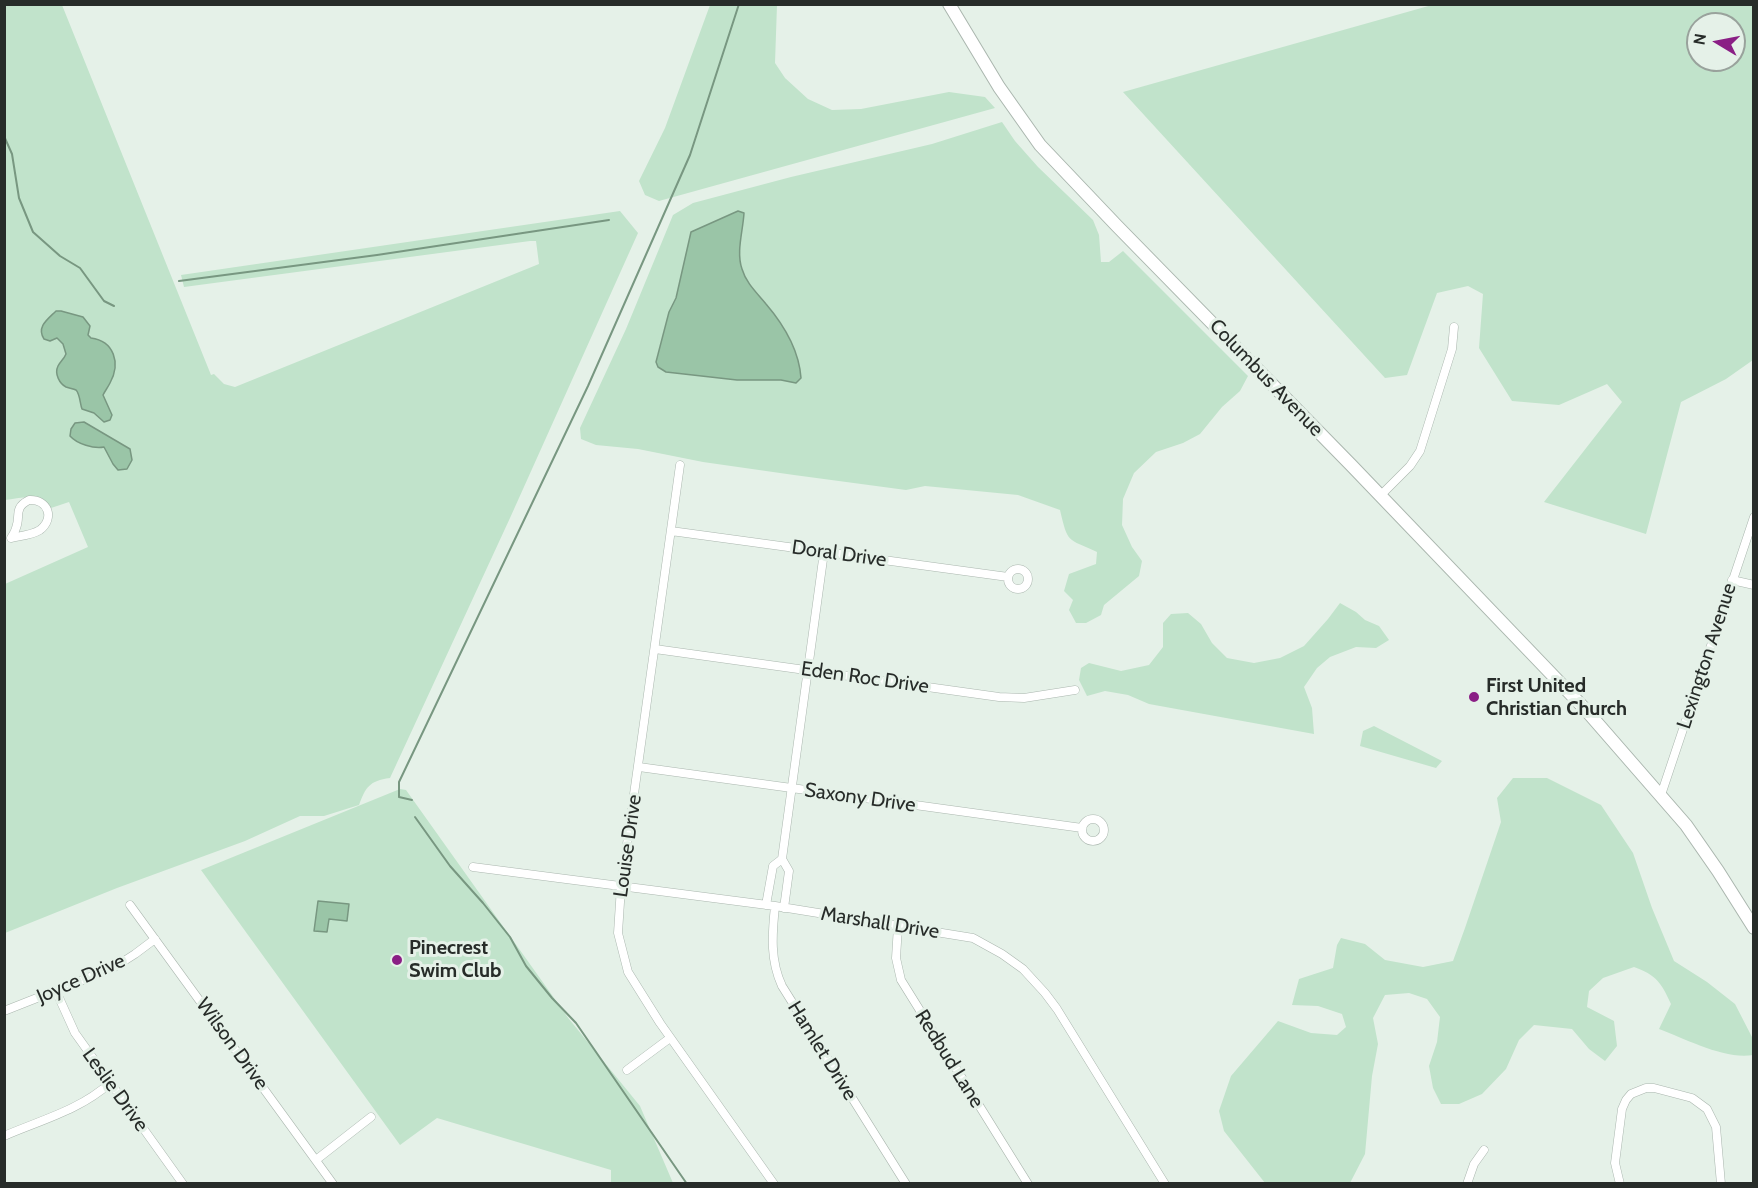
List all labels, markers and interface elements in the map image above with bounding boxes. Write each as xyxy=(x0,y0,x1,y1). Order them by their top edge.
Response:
north arrow xyxy=(1686,12,1746,72)
text: N xyxy=(1689,32,1710,46)
street label: Columbus Avenue xyxy=(1204,314,1328,442)
street label: Doral Drive xyxy=(790,535,888,573)
street label: Lexington Avenue xyxy=(1672,580,1742,732)
street label: Eden Roc Drive xyxy=(800,657,930,699)
place label: First United Christian Church xyxy=(1486,674,1627,721)
marker: First United Christian Church xyxy=(1467,690,1481,704)
street label: Saxony Drive xyxy=(803,778,917,818)
street label: Louise Drive xyxy=(609,793,647,899)
street label: Marshall Drive xyxy=(819,902,941,944)
place label: Pinecrest Swim Club xyxy=(409,936,501,983)
street label: Joyce Drive xyxy=(33,949,129,1009)
marker: Pinecrest Swim Club xyxy=(390,953,404,967)
street label: Wilson Drive xyxy=(191,993,273,1095)
street label: Hamlet Drive xyxy=(782,997,862,1105)
street label: Redbud Lane xyxy=(909,1005,989,1113)
street label: Leslie Drive xyxy=(77,1044,153,1136)

